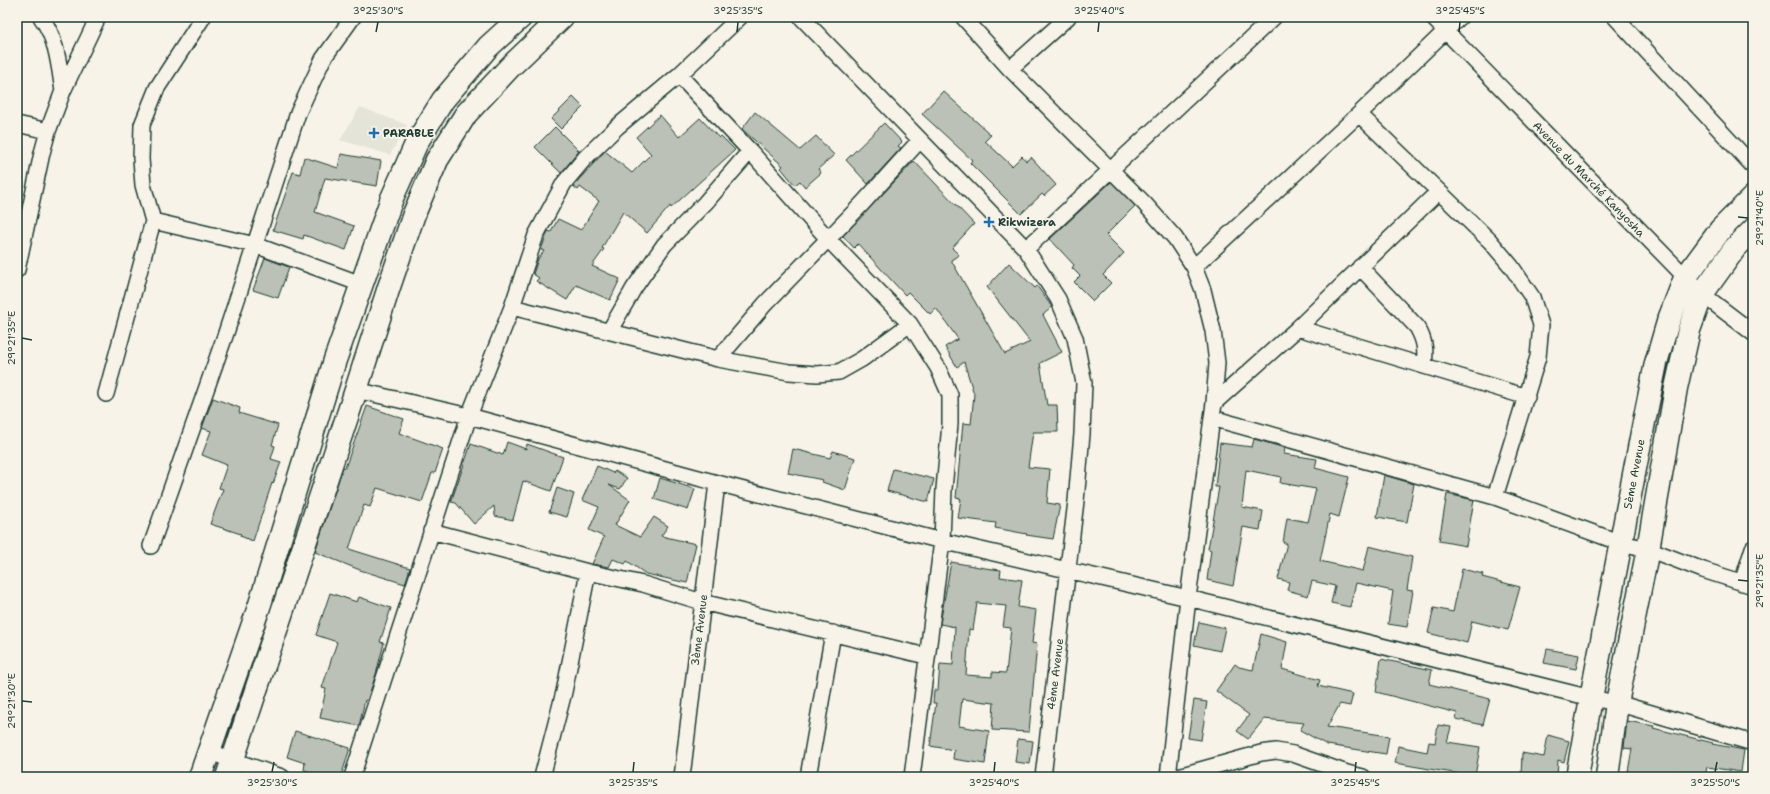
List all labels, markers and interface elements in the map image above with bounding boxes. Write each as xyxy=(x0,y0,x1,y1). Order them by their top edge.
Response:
text: 3°25'30"S xyxy=(353,4,404,17)
text: 3°25'35"S xyxy=(713,4,763,17)
text: 3°25'40"S xyxy=(1074,4,1125,17)
text: 3°25'45"S xyxy=(1435,4,1485,17)
street label: Avenue du Marché Kanyosha xyxy=(1529,118,1648,240)
place label: PARABLE xyxy=(383,126,434,141)
marker: PARABLE xyxy=(368,127,380,139)
text: 29°21'40"E xyxy=(1753,190,1766,246)
place label: Rikwizera xyxy=(998,215,1056,230)
marker: Rikwizera xyxy=(983,216,995,228)
text: 29°21'35"E xyxy=(5,311,18,365)
street label: 5ème Avenue xyxy=(1620,438,1649,510)
text: 29°21'35"E xyxy=(1753,554,1766,608)
street label: 3ème Avenue xyxy=(688,593,711,667)
street label: 4ème Avenue xyxy=(1044,637,1067,711)
text: 29°21'30"E xyxy=(5,673,18,729)
text: 3°25'30"S xyxy=(247,776,298,789)
text: 3°25'35"S xyxy=(608,776,658,789)
text: 3°25'40"S xyxy=(969,776,1020,789)
text: 3°25'45"S xyxy=(1330,776,1380,789)
text: 3°25'50"S xyxy=(1690,776,1741,789)

